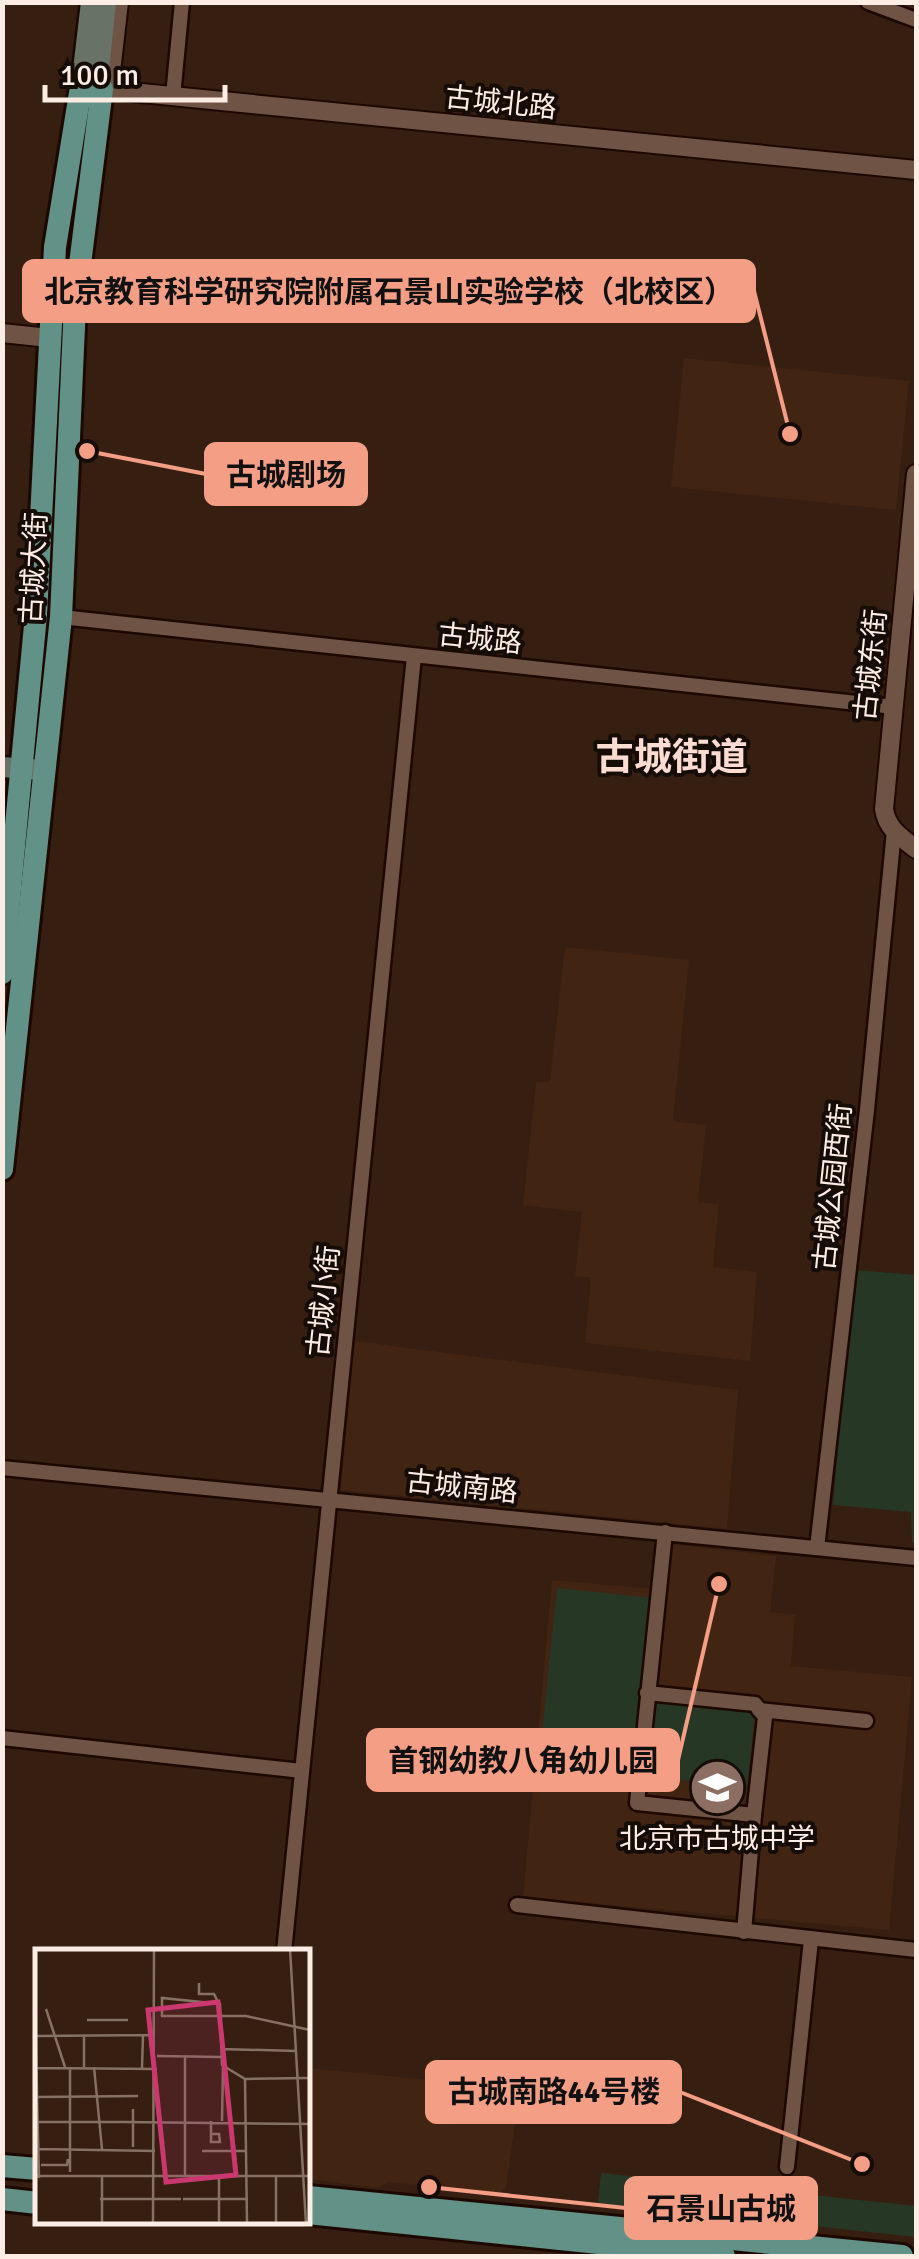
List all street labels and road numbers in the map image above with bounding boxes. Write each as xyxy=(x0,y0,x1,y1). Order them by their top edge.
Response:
street label: 古城北路 xyxy=(443,80,558,126)
street label: 古城大街 xyxy=(14,511,54,625)
street label: 古城东街 xyxy=(848,608,894,723)
street label: 古城路 xyxy=(436,618,523,660)
street label: 古城公园西街 xyxy=(807,1102,859,1272)
street label: 古城小街 xyxy=(301,1244,347,1359)
street label: 古城南路 xyxy=(404,1464,519,1510)

